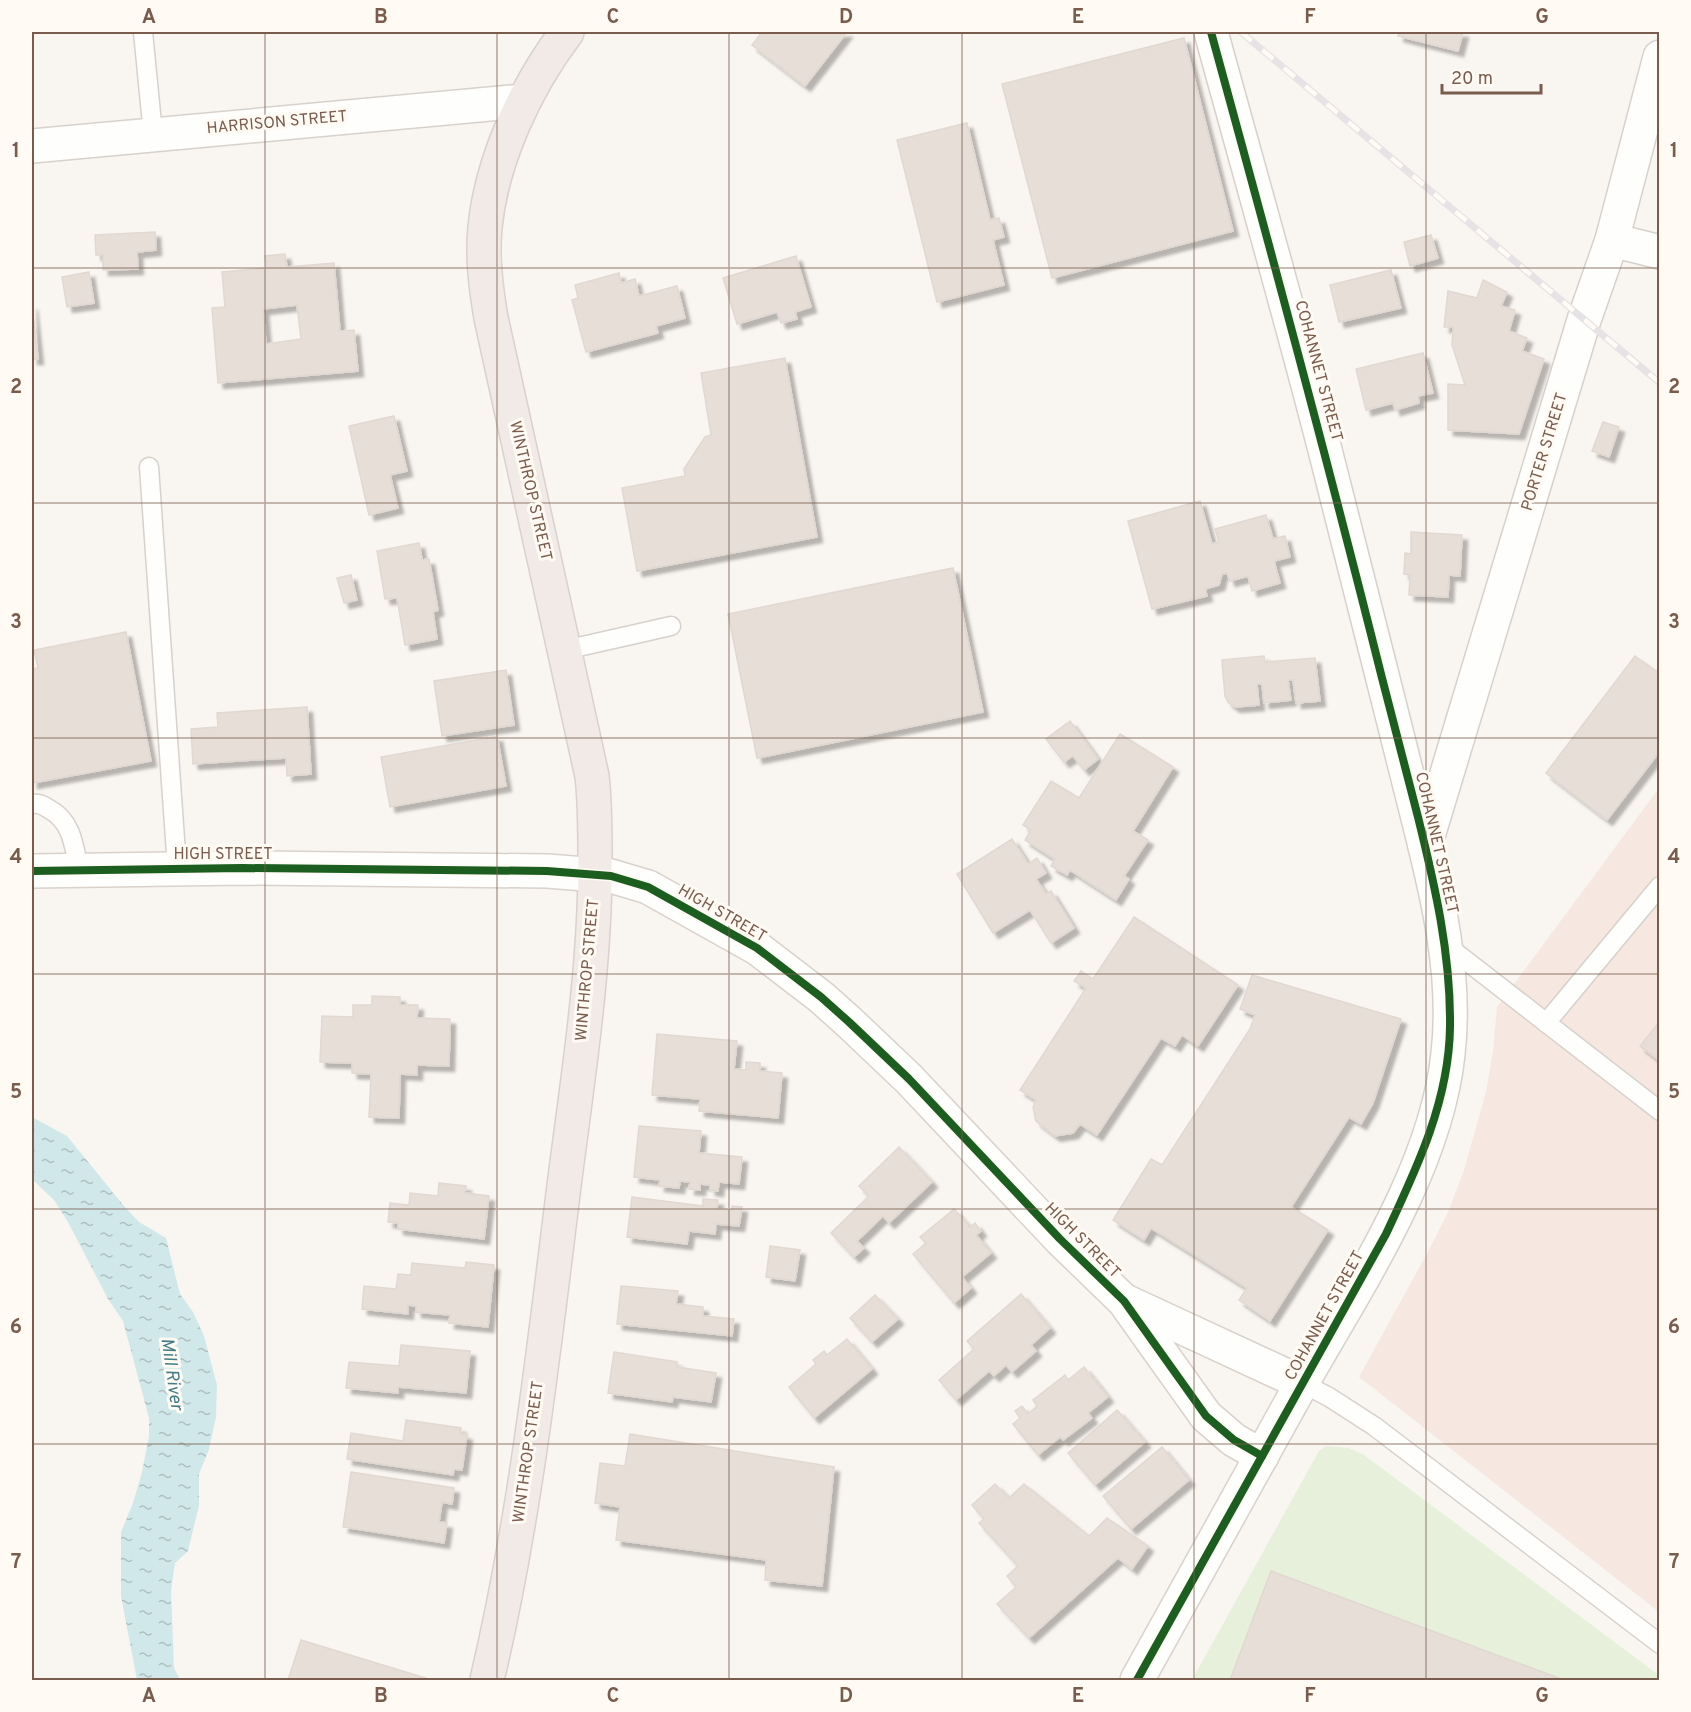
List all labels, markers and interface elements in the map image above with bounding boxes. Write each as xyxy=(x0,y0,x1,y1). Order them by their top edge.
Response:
text: A xyxy=(142,5,156,31)
text: B xyxy=(374,5,388,31)
text: C xyxy=(607,5,619,31)
text: D xyxy=(839,5,853,31)
text: E xyxy=(1072,5,1084,31)
text: F xyxy=(1304,5,1316,31)
text: G xyxy=(1535,5,1549,31)
scale bar xyxy=(1442,57,1541,95)
text: 20 m xyxy=(1451,68,1493,91)
street label: HARRISON STREET xyxy=(206,107,348,139)
text: 1 xyxy=(12,139,20,165)
text: 1 xyxy=(1670,139,1678,165)
street label: COHANNET STREET xyxy=(1290,298,1346,444)
text: 2 xyxy=(10,375,22,401)
text: 2 xyxy=(1668,375,1680,401)
street label: PORTER STREET xyxy=(1517,390,1573,514)
street label: WINTHROP STREET xyxy=(504,419,556,563)
text: 3 xyxy=(10,610,22,636)
text: 3 xyxy=(1668,610,1680,636)
street label: COHANNET STREET xyxy=(1410,770,1462,916)
text: 4 xyxy=(10,845,22,871)
street label: HIGH STREET xyxy=(173,845,273,865)
text: 4 xyxy=(1668,845,1680,871)
street label: HIGH STREET xyxy=(674,881,770,947)
street label: WINTHROP STREET xyxy=(572,898,604,1042)
text: 5 xyxy=(10,1080,22,1106)
text: 5 xyxy=(1668,1080,1680,1106)
street label: HIGH STREET xyxy=(1040,1199,1124,1283)
street label: COHANNET STREET xyxy=(1281,1248,1369,1384)
text: 6 xyxy=(10,1315,22,1341)
text: 6 xyxy=(1668,1315,1680,1341)
water label: Mill River xyxy=(155,1337,188,1414)
street label: WINTHROP STREET xyxy=(509,1380,549,1524)
text: 7 xyxy=(11,1550,21,1576)
text: 7 xyxy=(1669,1550,1679,1576)
text: A xyxy=(142,1684,156,1710)
text: B xyxy=(374,1684,388,1710)
text: C xyxy=(607,1684,619,1710)
text: D xyxy=(839,1684,853,1710)
text: E xyxy=(1072,1684,1084,1710)
text: F xyxy=(1304,1684,1316,1710)
text: G xyxy=(1535,1684,1549,1710)

